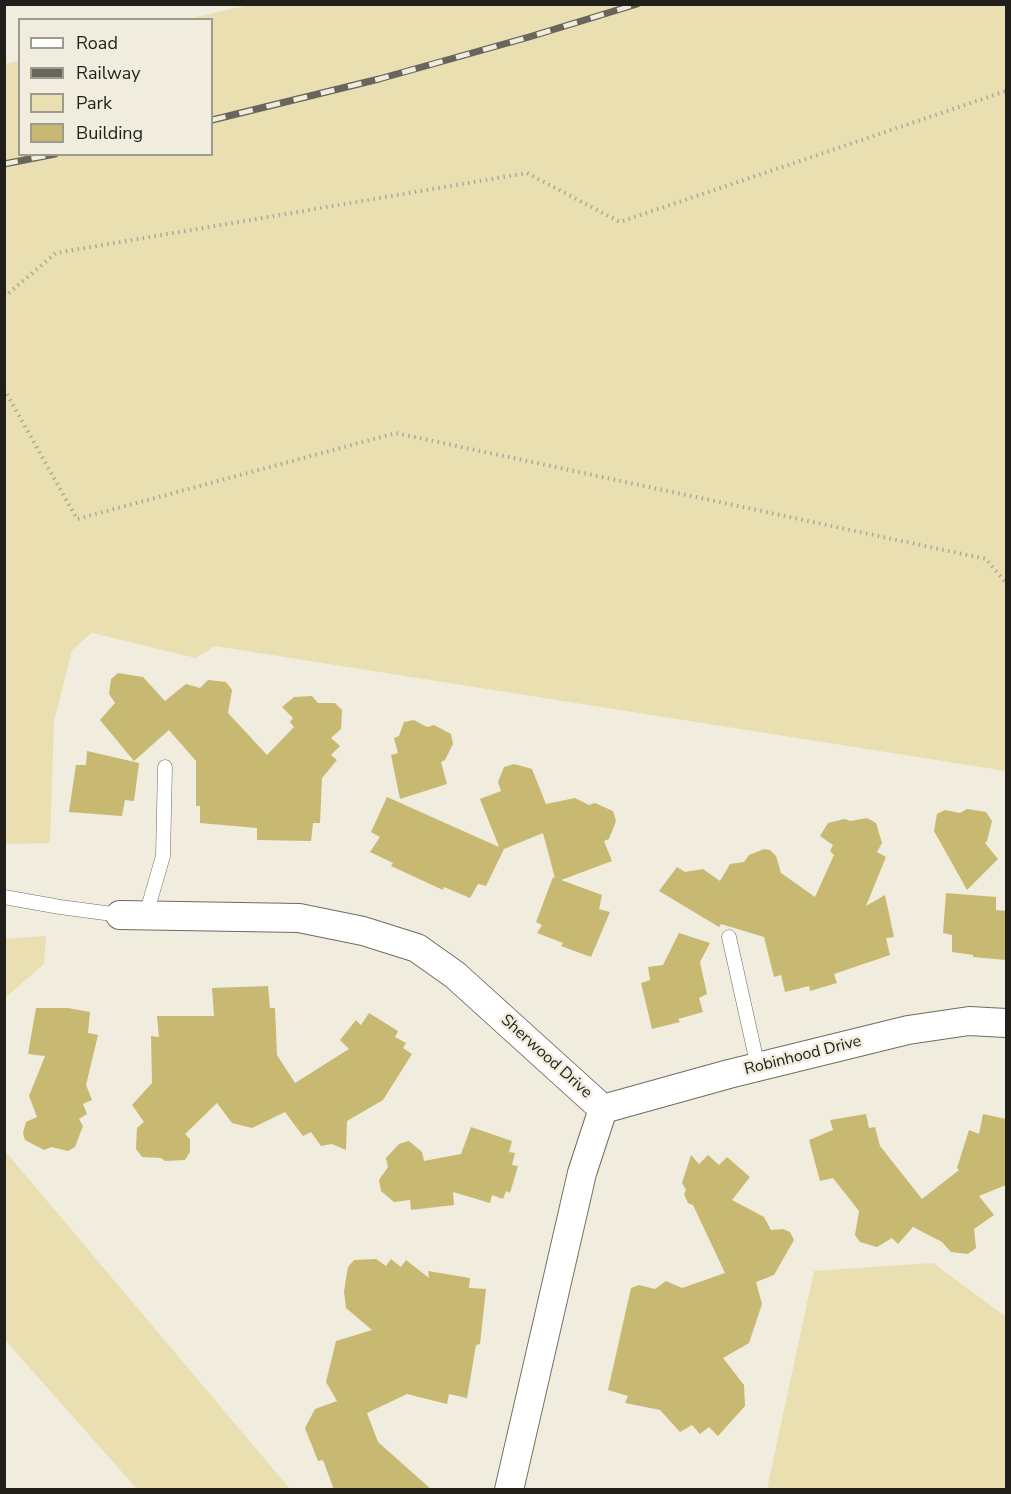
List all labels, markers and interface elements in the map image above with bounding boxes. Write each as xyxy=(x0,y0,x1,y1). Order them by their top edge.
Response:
legend xyxy=(18,18,213,156)
text: Road xyxy=(76,31,118,55)
text: Railway xyxy=(76,61,141,85)
text: Park xyxy=(76,91,112,115)
text: Building xyxy=(76,121,143,145)
street label: Sherwood Drive xyxy=(496,1011,596,1103)
street label: Robinhood Drive xyxy=(743,1032,863,1080)

